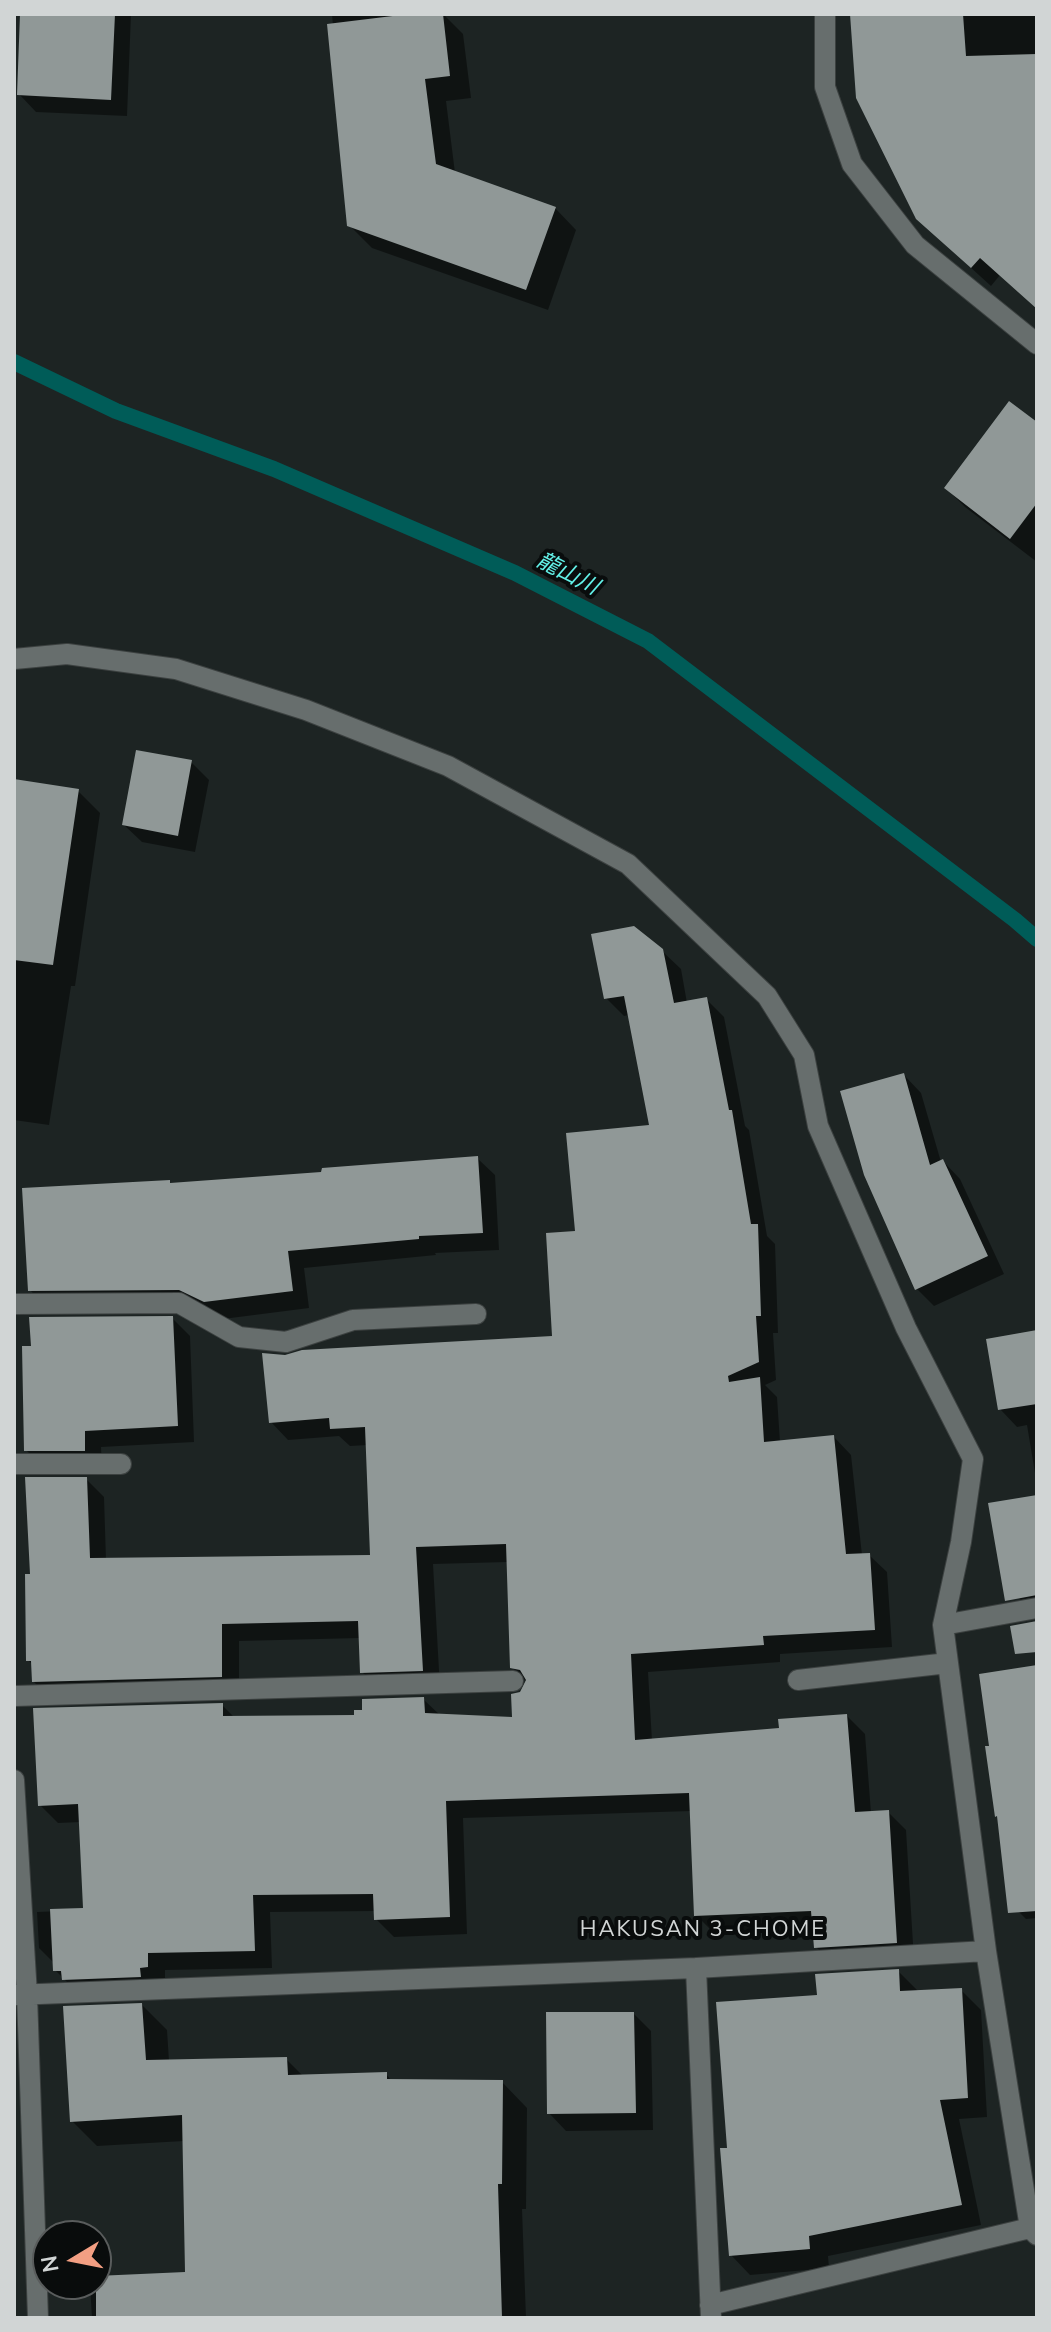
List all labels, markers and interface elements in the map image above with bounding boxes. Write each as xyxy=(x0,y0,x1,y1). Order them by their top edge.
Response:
water label: 龍山川 xyxy=(532,548,602,602)
district label: HAKUSAN 3-CHOME xyxy=(580,1918,826,1944)
north arrow xyxy=(32,2220,112,2300)
text: N xyxy=(34,2253,67,2275)

